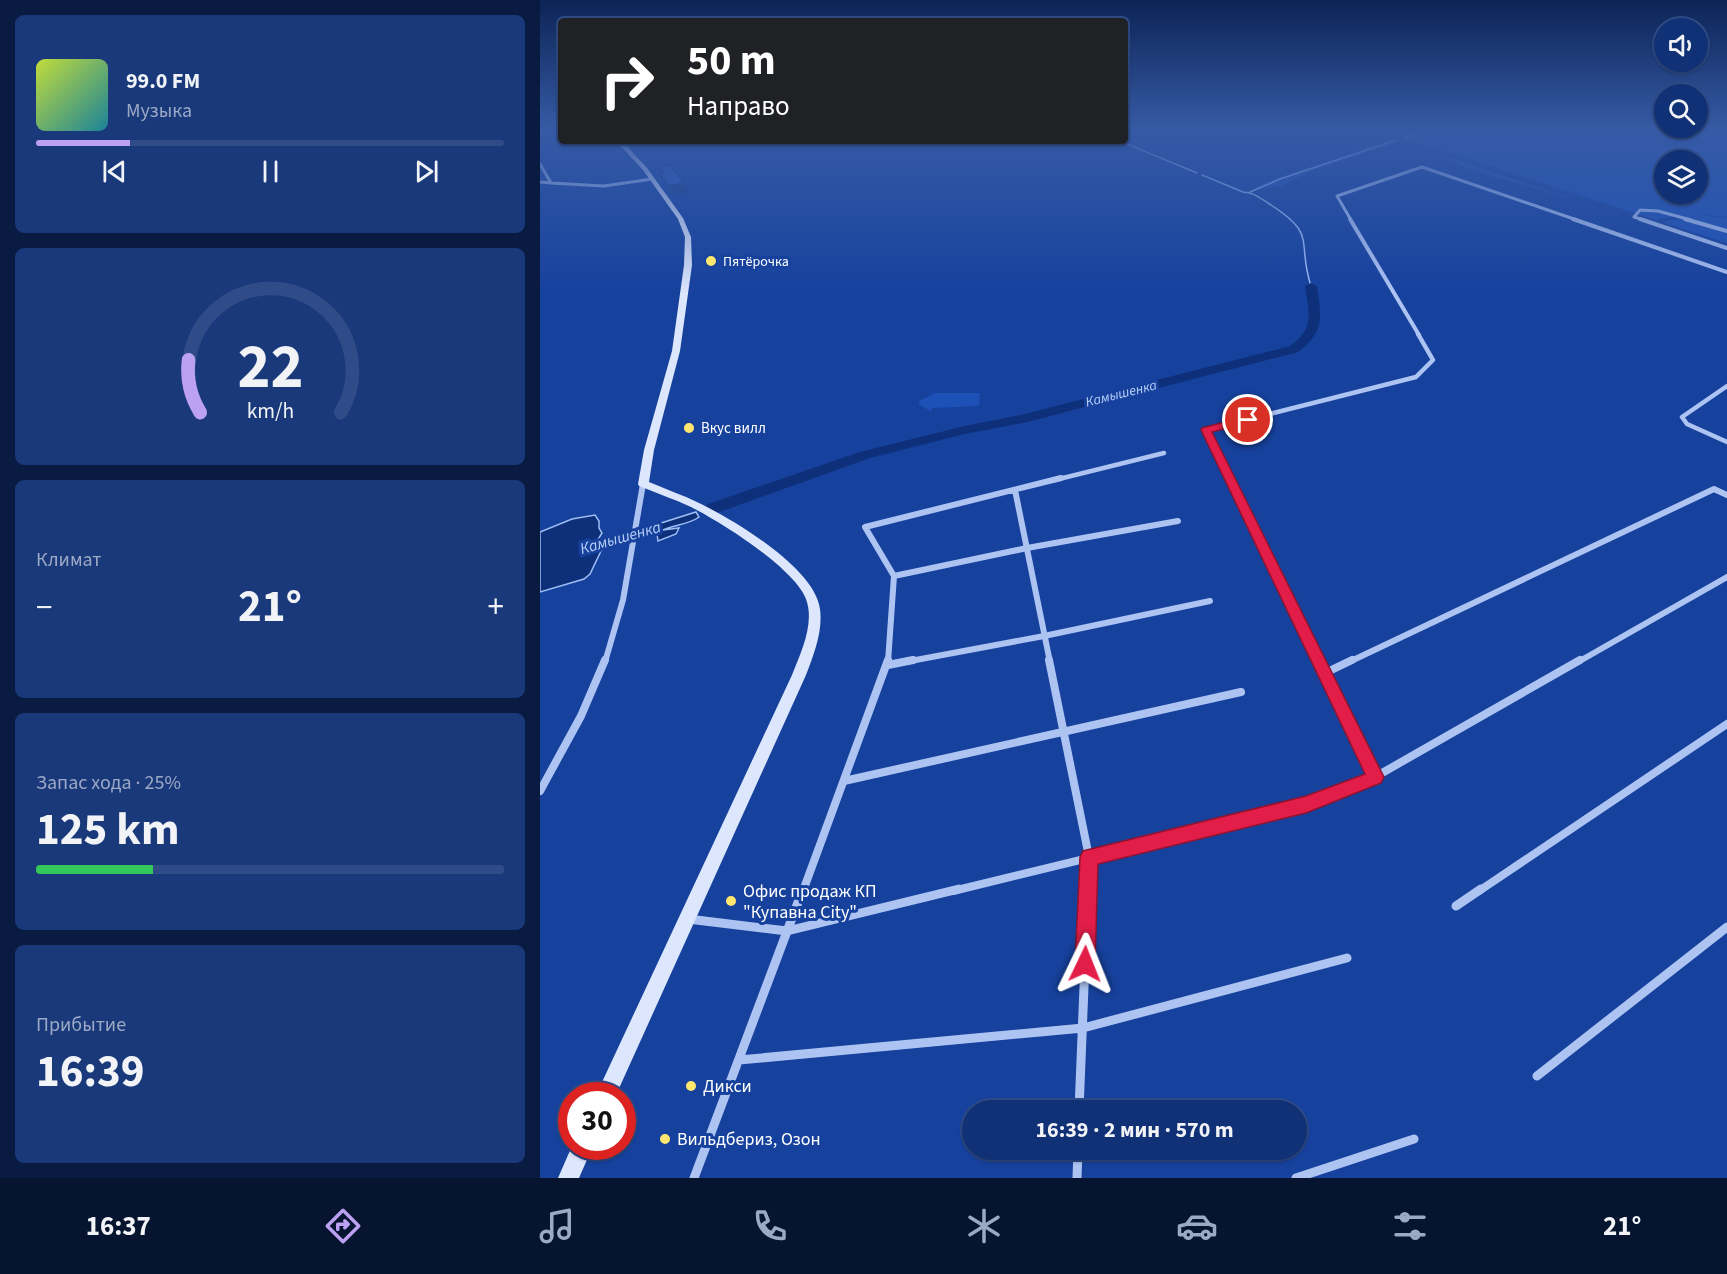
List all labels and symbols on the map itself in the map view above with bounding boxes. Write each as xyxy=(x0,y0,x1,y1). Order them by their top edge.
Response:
place label: Пятёрочка xyxy=(723,252,789,272)
marker: Пятёрочка xyxy=(704,254,718,268)
water label: Камышенка xyxy=(1083,375,1159,412)
pin xyxy=(1222,394,1273,445)
place label: Вкус вилл xyxy=(701,418,766,439)
marker: Вкус вилл xyxy=(682,421,696,435)
water label: Камышенка xyxy=(577,516,664,560)
place label: Офис продаж КП "Купавна City" xyxy=(743,879,877,925)
marker: Офис продаж КП "Купавна City" xyxy=(724,894,738,908)
position arrow xyxy=(1053,932,1117,996)
place label: Дикси xyxy=(703,1074,752,1099)
marker: Дикси xyxy=(684,1079,698,1093)
speed limit sign: 30 xyxy=(558,1082,636,1160)
place label: Вильдбериз, Озон xyxy=(677,1127,821,1152)
marker: Вильдбериз, Озон xyxy=(658,1132,672,1146)

